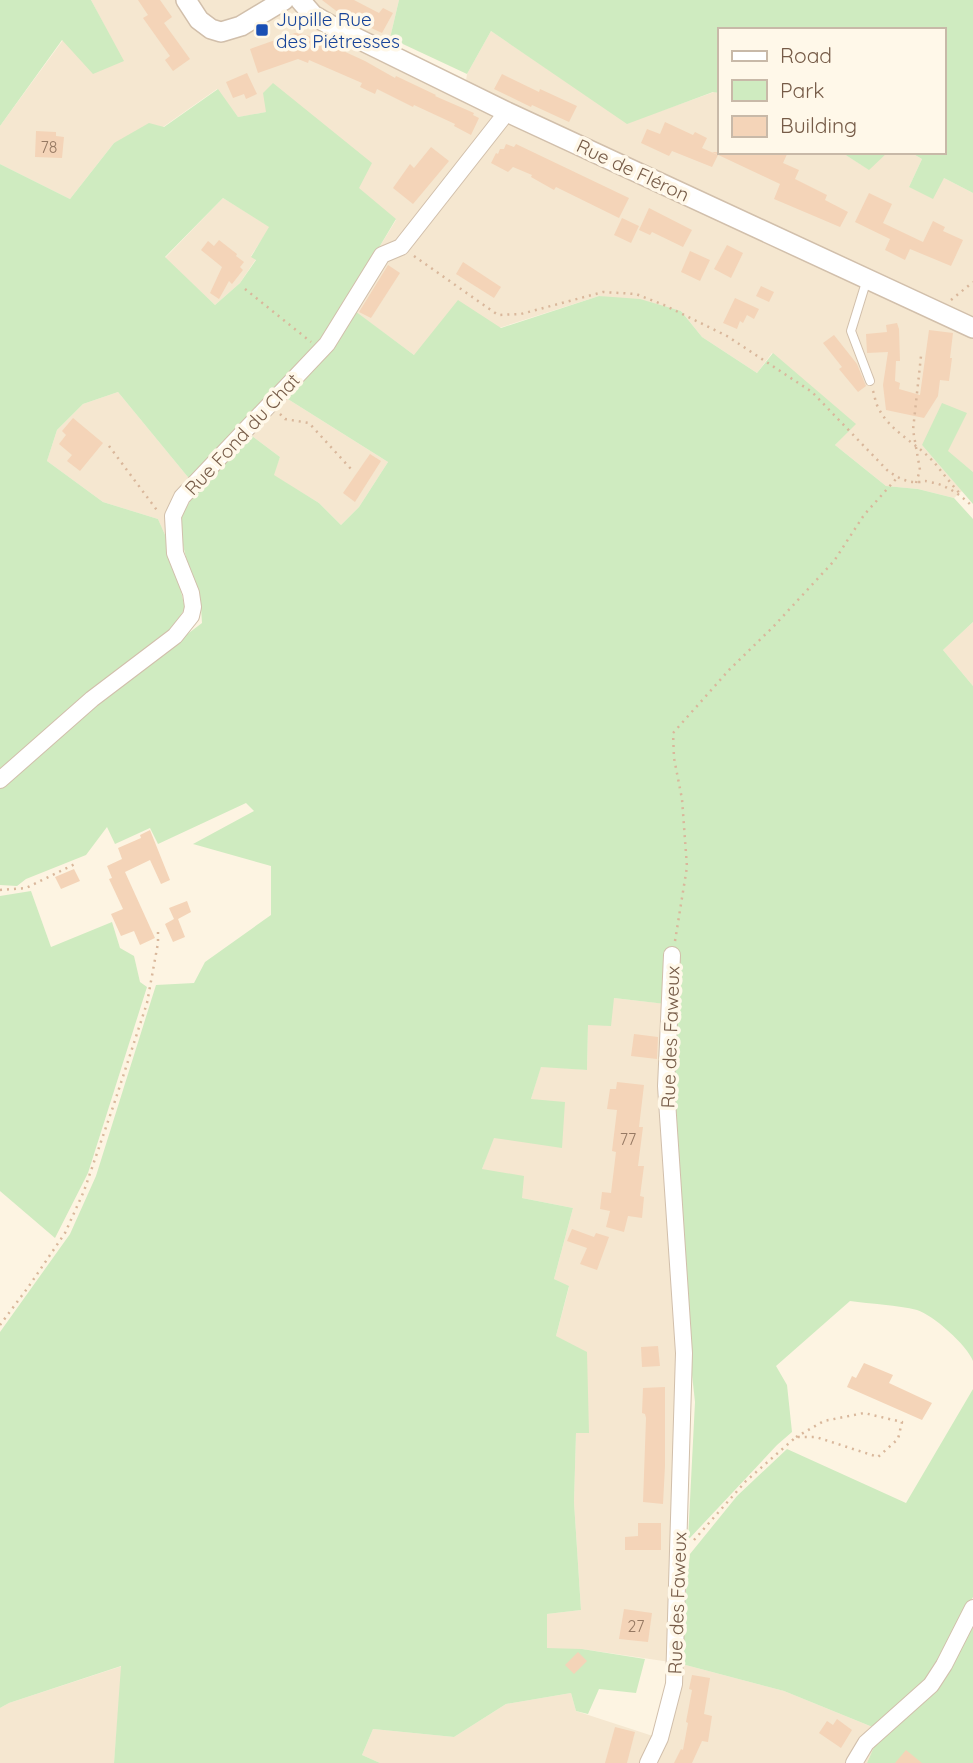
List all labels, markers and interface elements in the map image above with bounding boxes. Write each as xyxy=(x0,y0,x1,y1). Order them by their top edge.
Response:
place label: Jupille Rue des Piétresses xyxy=(276,7,400,53)
marker: Jupille Rue des Piétresses xyxy=(254,22,270,38)
legend xyxy=(718,28,945,154)
text: Road xyxy=(780,42,832,68)
text: Park xyxy=(780,77,824,103)
text: Building xyxy=(780,112,857,138)
street label: Rue de Fléron xyxy=(573,133,693,207)
house number: 78 xyxy=(41,137,57,157)
street label: Rue Fond du Chat xyxy=(179,368,305,500)
street label: Rue des Faweux xyxy=(656,965,684,1109)
house number: 77 xyxy=(620,1129,636,1149)
street label: Rue des Faweux xyxy=(663,1531,691,1675)
house number: 27 xyxy=(628,1616,644,1636)

